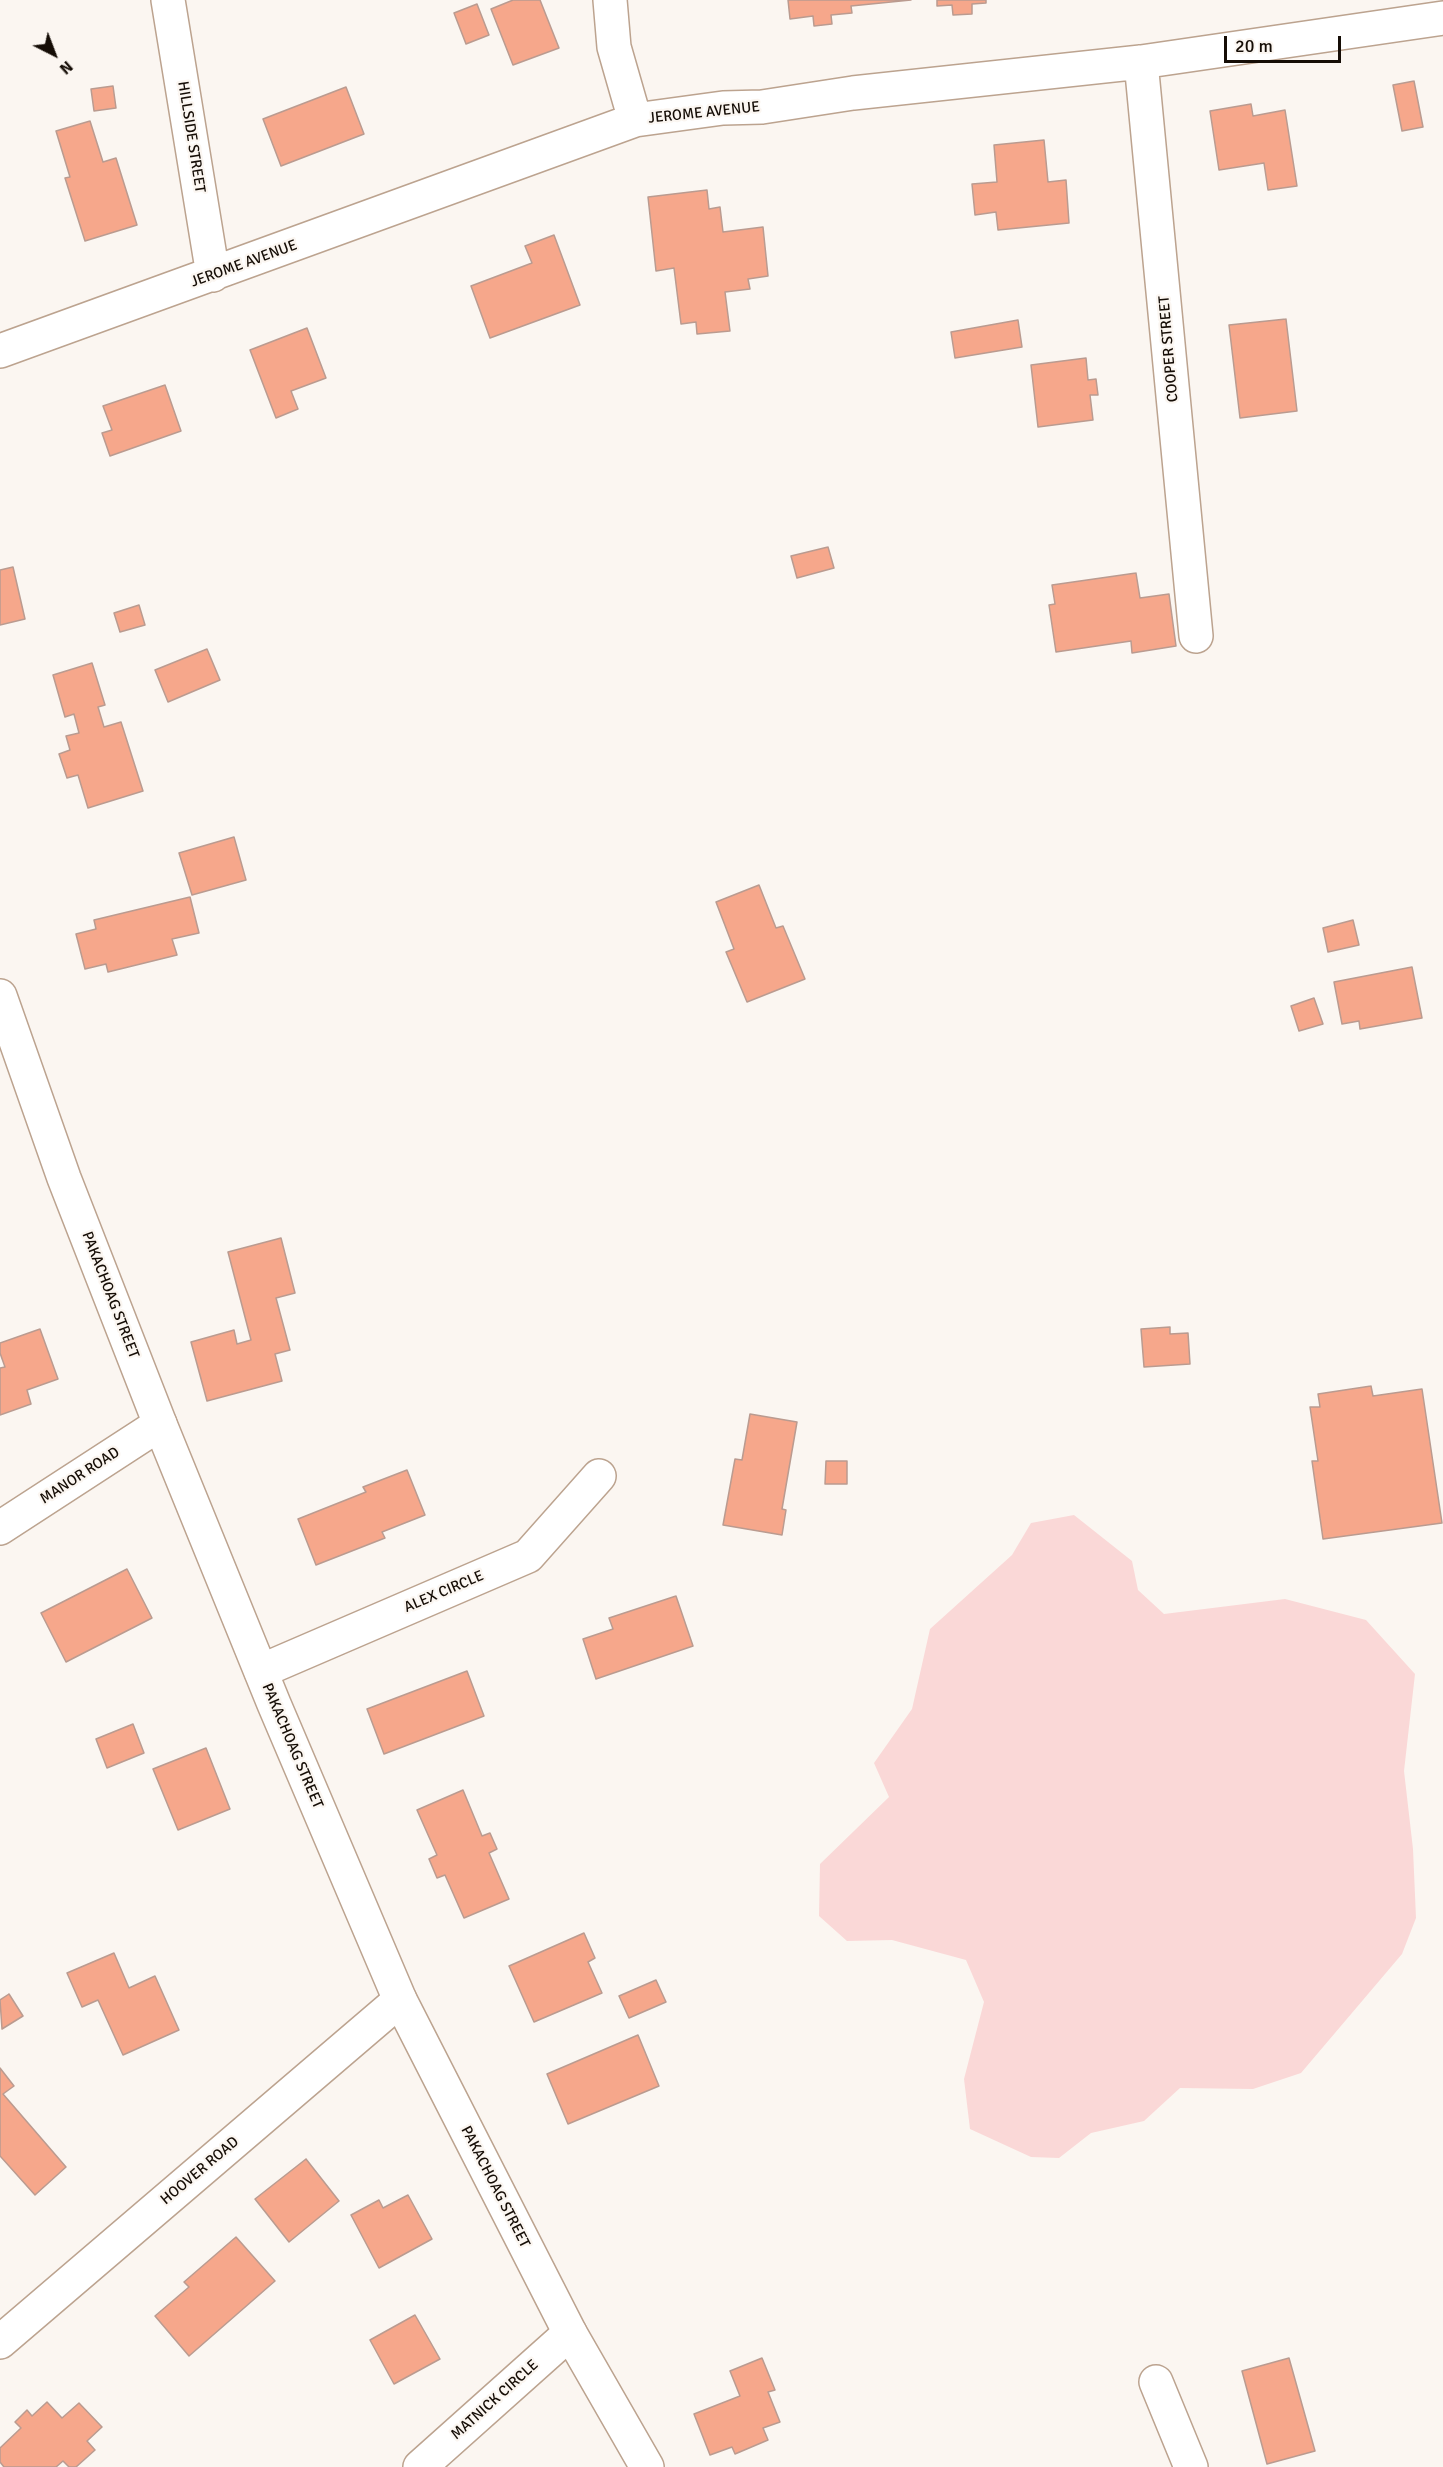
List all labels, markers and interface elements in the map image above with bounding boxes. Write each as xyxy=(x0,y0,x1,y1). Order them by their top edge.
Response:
north arrow xyxy=(24,24,84,84)
scale bar xyxy=(1227,24,1344,62)
text: 20 m xyxy=(1235,35,1273,57)
text: N xyxy=(55,56,77,79)
street label: HILLSIDE STREET xyxy=(173,80,209,194)
street label: JEROME AVENUE xyxy=(647,98,761,128)
street label: JEROME AVENUE xyxy=(188,236,300,292)
street label: COOPER STREET xyxy=(1155,295,1183,403)
street label: PAKACHOAG STREET xyxy=(78,1229,142,1361)
street label: MANOR ROAD xyxy=(37,1444,123,1508)
street label: ALEX CIRCLE xyxy=(401,1567,487,1617)
street label: PAKACHOAG STREET xyxy=(258,1681,326,1811)
street label: PAKACHOAG STREET xyxy=(457,2123,533,2251)
street label: HOOVER ROAD xyxy=(157,2133,243,2209)
street label: MATNICK CIRCLE xyxy=(448,2356,542,2444)

